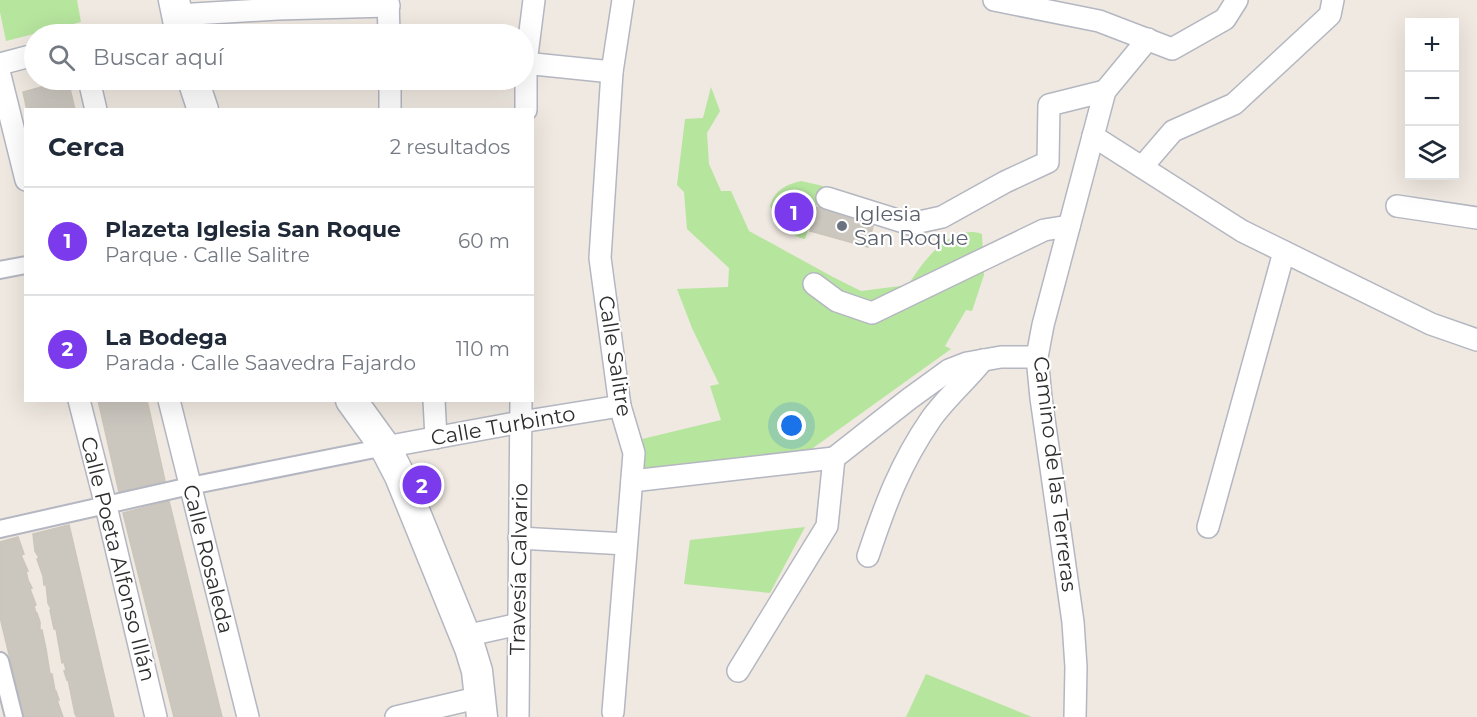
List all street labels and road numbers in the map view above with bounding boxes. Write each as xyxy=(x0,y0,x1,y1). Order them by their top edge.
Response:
street label: Calle Salitre xyxy=(594,294,637,418)
street label: Camino de las Terreras xyxy=(1029,355,1082,593)
street label: Calle Turbinto xyxy=(429,401,577,451)
street label: Calle Poeta Alfonso Illán xyxy=(76,434,161,684)
street label: Calle Rosaleda xyxy=(178,482,239,636)
street label: Travesía Calvario xyxy=(504,483,533,655)

